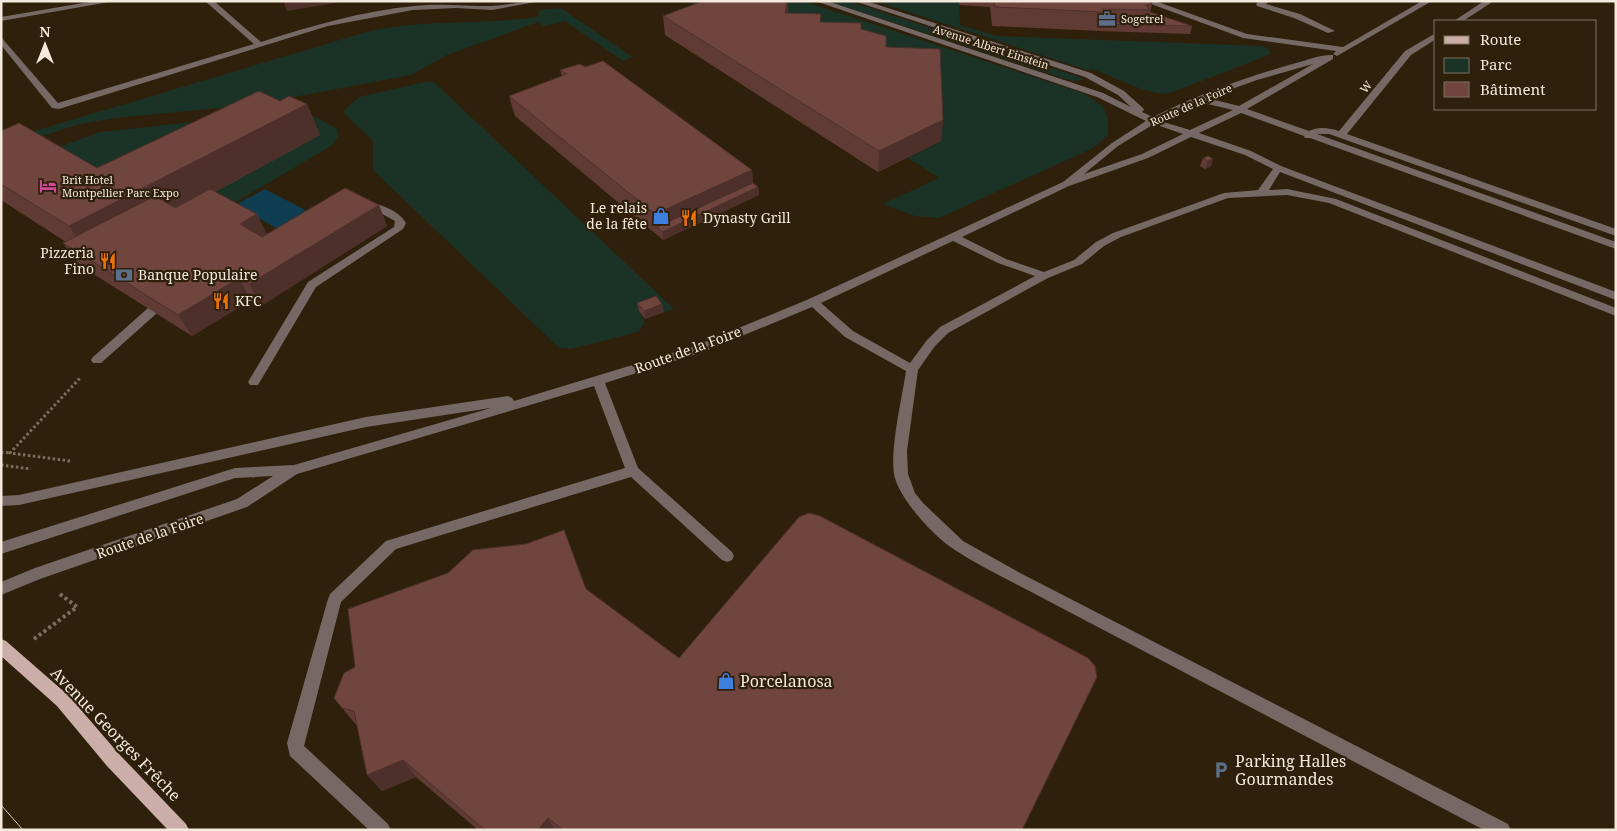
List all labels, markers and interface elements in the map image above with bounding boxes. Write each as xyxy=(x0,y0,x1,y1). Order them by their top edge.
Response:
office icon: Sogetrel xyxy=(1097,9,1117,29)
place label: Sogetrel xyxy=(1121,11,1164,26)
north arrow xyxy=(20,20,70,70)
legend xyxy=(1434,20,1597,110)
street label: Avenue Albert Einstein xyxy=(931,21,1051,72)
text: N xyxy=(39,22,51,41)
text: Route xyxy=(1480,29,1521,49)
text: Parc xyxy=(1480,54,1512,74)
street label: W xyxy=(1356,77,1375,96)
text: Bâtiment xyxy=(1480,79,1546,99)
street label: Route de la Foire xyxy=(1148,80,1234,129)
place label: Brit Hotel Montpellier Parc Expo xyxy=(62,172,179,200)
hotel icon: Brit Hotel Montpellier Parc Expo xyxy=(38,176,58,196)
place label: Le relais de la fête xyxy=(586,198,647,233)
shop icon: Le relais de la fête xyxy=(651,206,671,226)
restaurant icon: Dynasty Grill xyxy=(679,208,699,228)
place label: Dynasty Grill xyxy=(703,208,791,227)
place label: Pizzeria Fino xyxy=(40,243,94,278)
restaurant icon: Pizzeria Fino xyxy=(98,251,118,271)
bank icon: Banque Populaire xyxy=(114,265,134,285)
place label: Banque Populaire xyxy=(138,265,258,284)
restaurant icon: KFC xyxy=(211,291,231,311)
place label: KFC xyxy=(235,291,262,310)
street label: Route de la Foire xyxy=(632,321,744,378)
street label: Route de la Foire xyxy=(94,508,206,563)
street label: Avenue Georges Frêche xyxy=(46,662,186,806)
place label: Porcelanosa xyxy=(740,670,833,692)
shop icon: Porcelanosa xyxy=(716,671,736,691)
place label: Parking Halles Gourmandes xyxy=(1235,750,1346,790)
parking icon: Parking Halles Gourmandes xyxy=(1211,760,1231,780)

